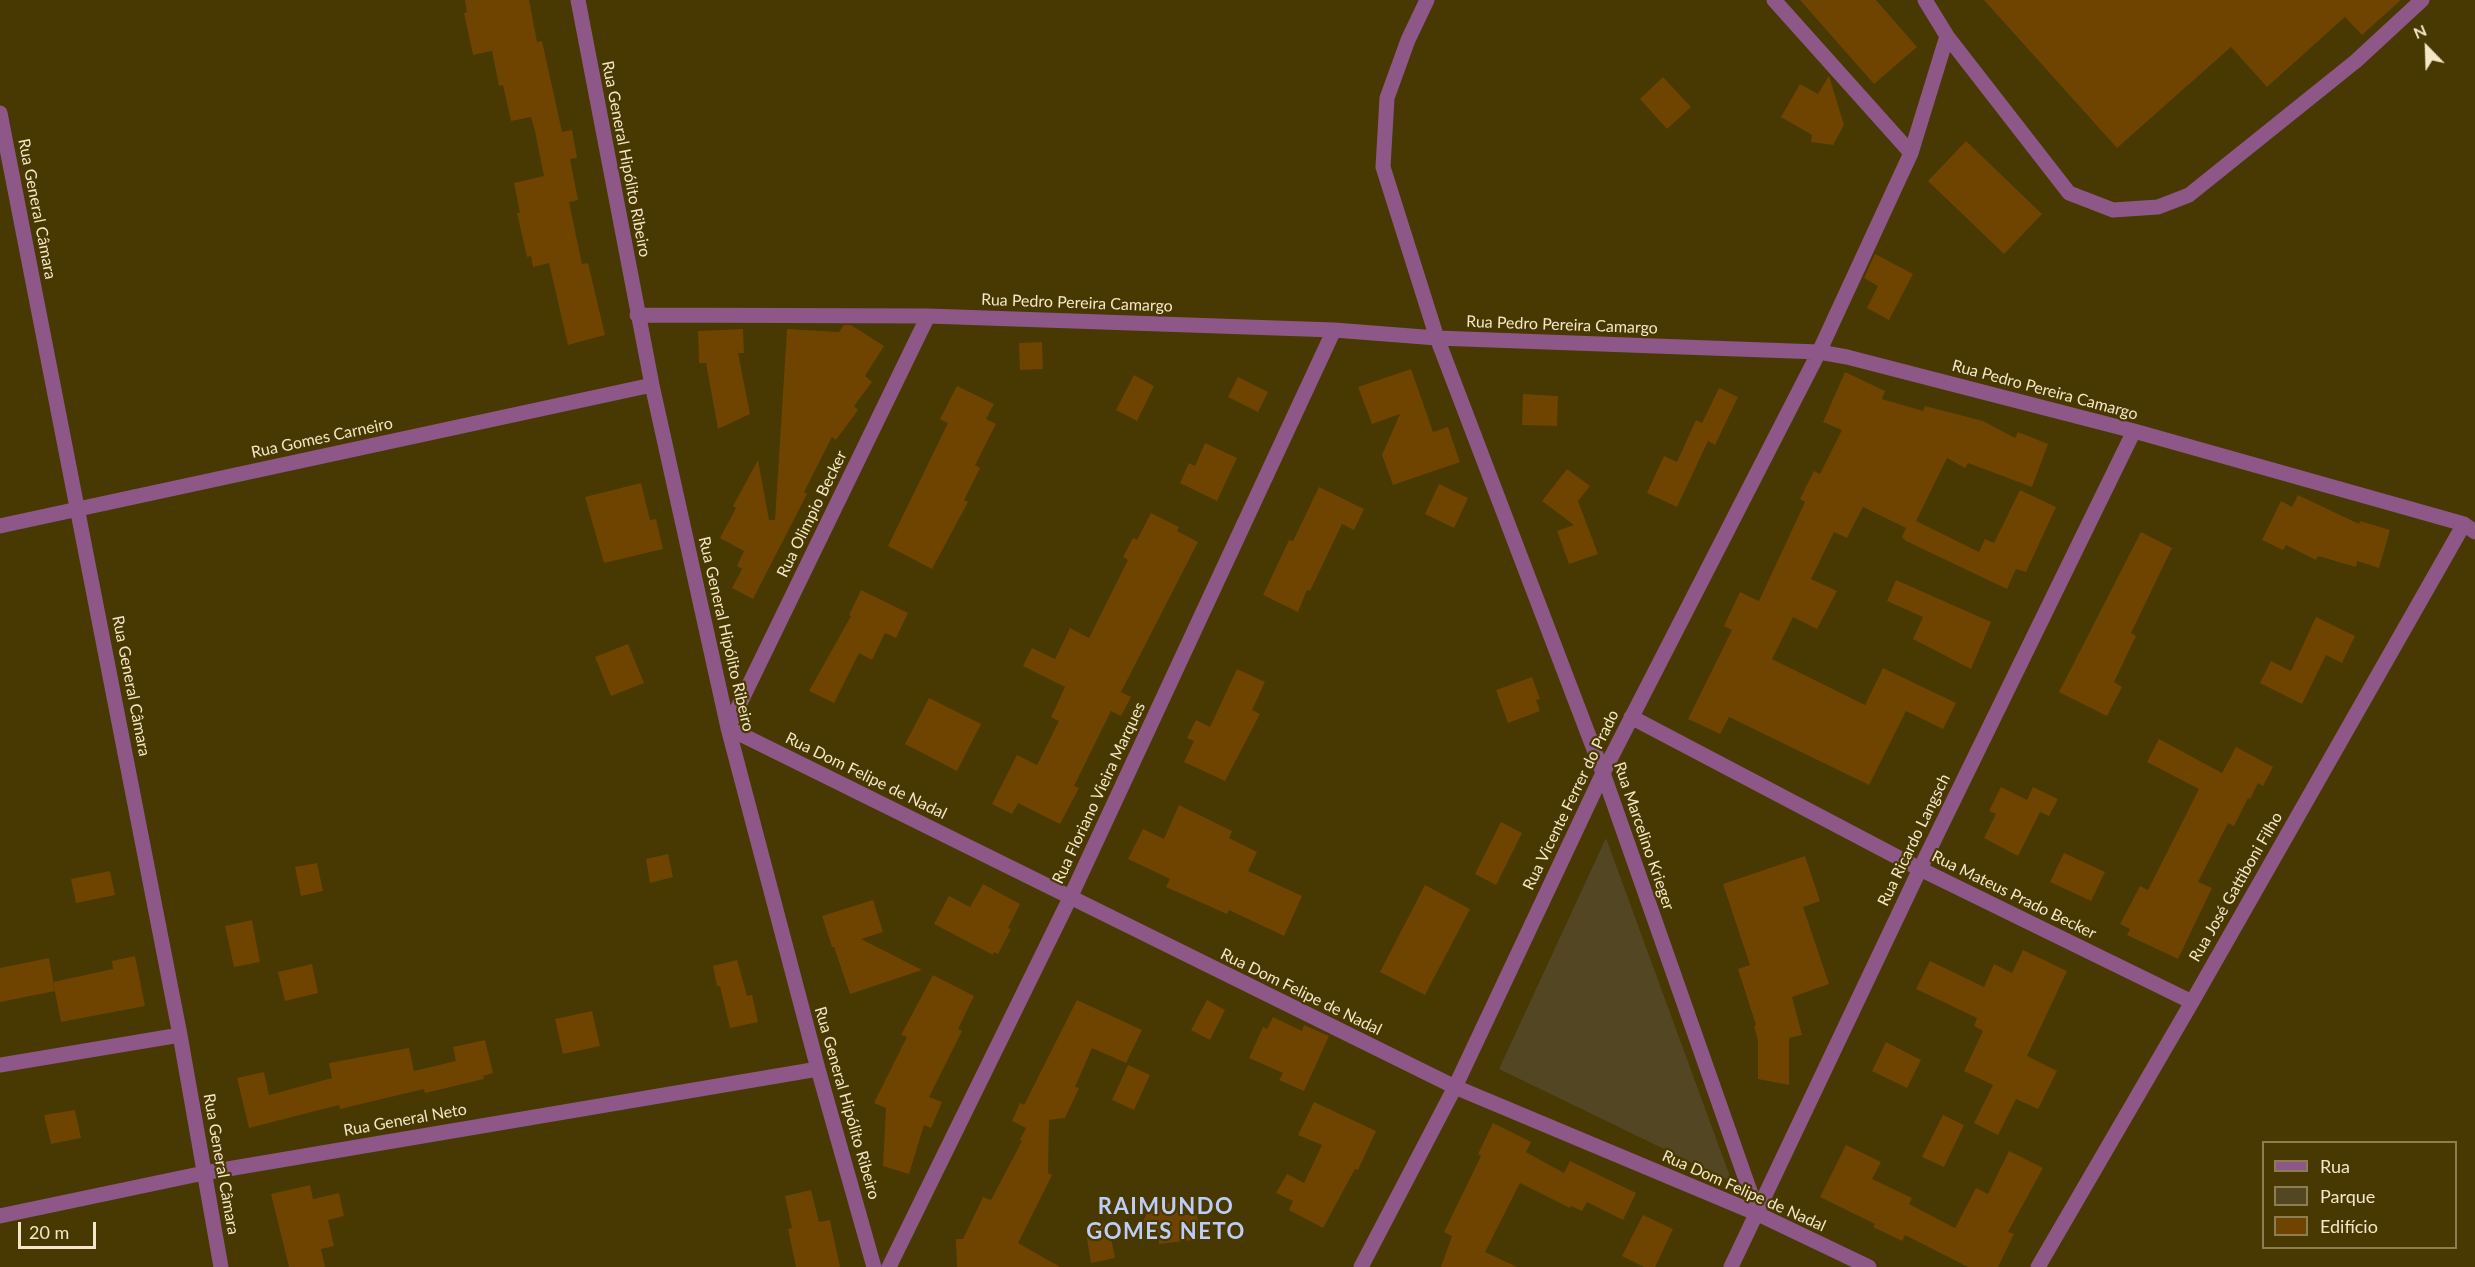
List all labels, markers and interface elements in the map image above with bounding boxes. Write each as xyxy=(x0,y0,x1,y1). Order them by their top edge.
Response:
north arrow xyxy=(2397,18,2457,78)
text: N xyxy=(2410,20,2429,42)
street label: Rua General Hipólito Ribeiro xyxy=(598,59,654,259)
street label: Rua General Câmara xyxy=(14,137,60,281)
street label: Rua Pedro Pereira Camargo xyxy=(981,290,1173,316)
street label: Rua Pedro Pereira Camargo xyxy=(1466,312,1658,338)
street label: Rua Pedro Pereira Camargo xyxy=(1950,356,2140,424)
street label: Rua Gomes Carneiro xyxy=(249,414,395,462)
street label: Rua Olimpio Becker xyxy=(773,448,851,580)
street label: Rua General Hipólito Ribeiro xyxy=(694,535,758,733)
street label: Rua General Câmara xyxy=(108,614,154,758)
street label: Rua Floriano Vieira Marques xyxy=(1048,699,1150,887)
street label: Rua Vicente Ferrer do Prado xyxy=(1519,707,1623,893)
street label: Rua Dom Felipe de Nadal xyxy=(782,729,950,823)
street label: Rua Marcelino Krieger xyxy=(1610,759,1678,913)
street label: Rua Ricardo Langsch xyxy=(1874,771,1954,909)
street label: Rua José Gattiboni Filho xyxy=(2185,809,2287,965)
street label: Rua Mateus Prado Becker xyxy=(1929,847,2099,943)
street label: Rua Dom Felipe de Nadal xyxy=(1217,945,1385,1039)
street label: Rua General Hipólito Ribeiro xyxy=(810,1004,884,1202)
street label: Rua General Câmara xyxy=(199,1092,243,1236)
street label: Rua General Neto xyxy=(342,1100,468,1140)
legend xyxy=(2262,1141,2457,1249)
street label: Rua Dom Felipe de Nadal xyxy=(1659,1146,1829,1236)
text: Rua xyxy=(2320,1155,2350,1177)
text: Parque xyxy=(2320,1185,2375,1207)
district label: RAIMUNDO GOMES NETO xyxy=(1086,1194,1246,1246)
scale bar xyxy=(21,1210,99,1248)
text: Edifício xyxy=(2320,1215,2378,1237)
text: 20 m xyxy=(29,1221,69,1243)

